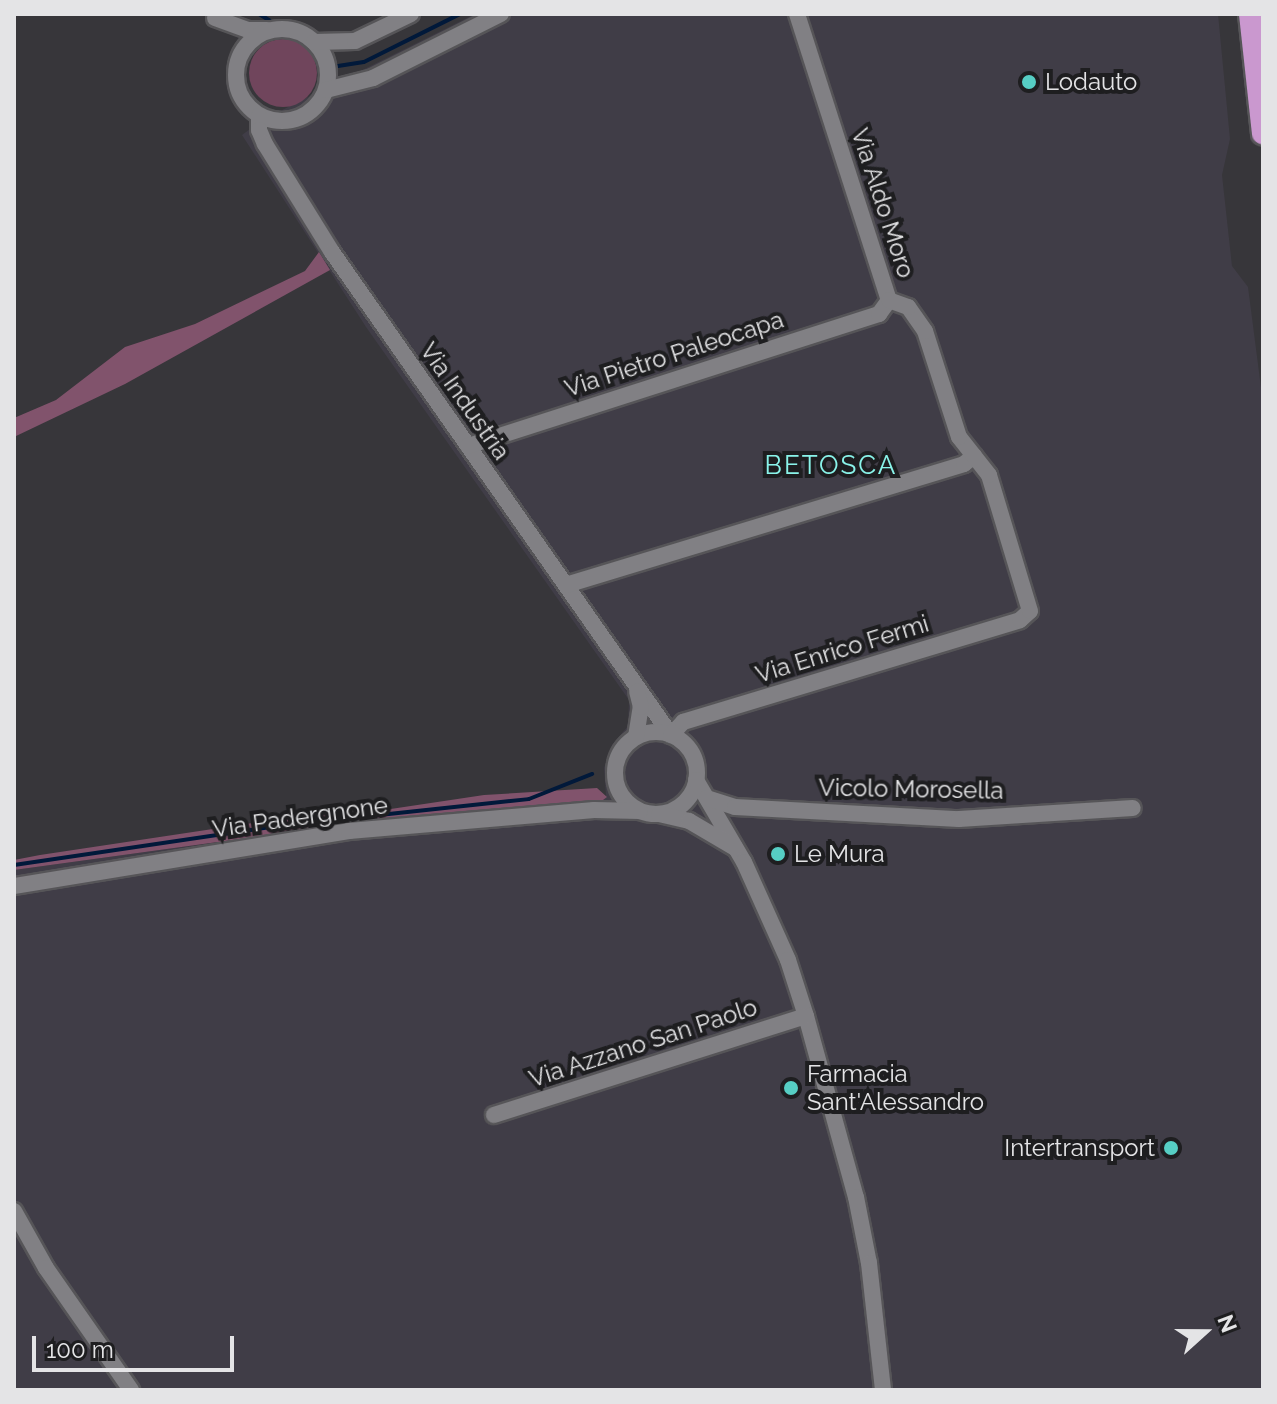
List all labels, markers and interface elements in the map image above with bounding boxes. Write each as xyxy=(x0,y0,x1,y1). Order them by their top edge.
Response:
place label: Lodauto xyxy=(1045,68,1137,96)
marker: Lodauto xyxy=(1020,73,1038,91)
street label: Via Aldo Moro xyxy=(845,124,921,282)
street label: Via Pietro Paleocapa xyxy=(561,305,787,403)
street label: Via Industria xyxy=(414,337,516,465)
district label: BETOSCA xyxy=(765,450,897,482)
street label: Via Enrico Fermi xyxy=(752,609,932,689)
street label: Vicolo Morosella xyxy=(818,773,1004,805)
street label: Via Padergnone xyxy=(210,790,390,844)
place label: Le Mura xyxy=(794,840,885,868)
marker: Le Mura xyxy=(769,845,787,863)
street label: Via Azzano San Paolo xyxy=(525,992,761,1094)
place label: Farmacia Sant'Alessandro xyxy=(807,1060,984,1116)
marker: Farmacia Sant'Alessandro xyxy=(782,1079,800,1097)
place label: Intertransport xyxy=(1004,1134,1155,1162)
marker: Intertransport xyxy=(1162,1139,1180,1157)
north arrow xyxy=(1165,1292,1245,1372)
text: N xyxy=(1212,1311,1243,1336)
scale bar xyxy=(36,1320,238,1370)
text: 100 m xyxy=(46,1335,114,1364)

